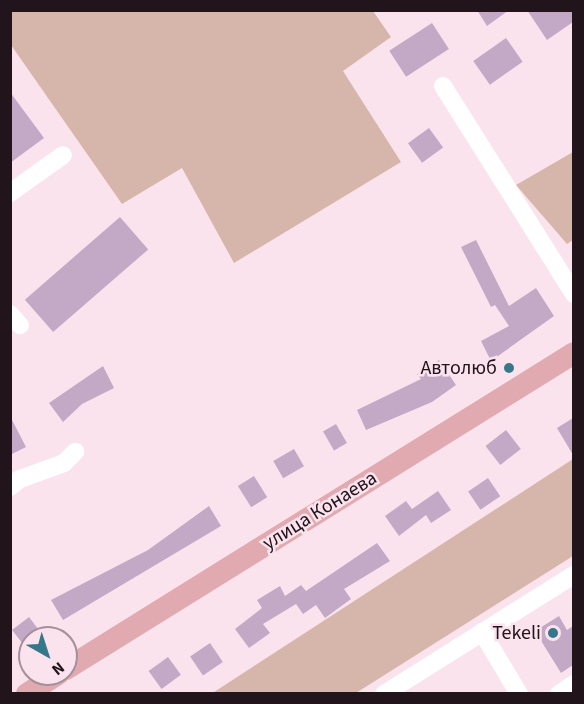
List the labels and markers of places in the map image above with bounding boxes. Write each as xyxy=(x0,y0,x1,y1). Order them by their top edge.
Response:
place label: Автолюб xyxy=(420,356,497,380)
marker: Автолюб xyxy=(502,361,516,375)
place label: Tekeli xyxy=(492,621,541,645)
marker: Tekeli xyxy=(546,626,560,640)

